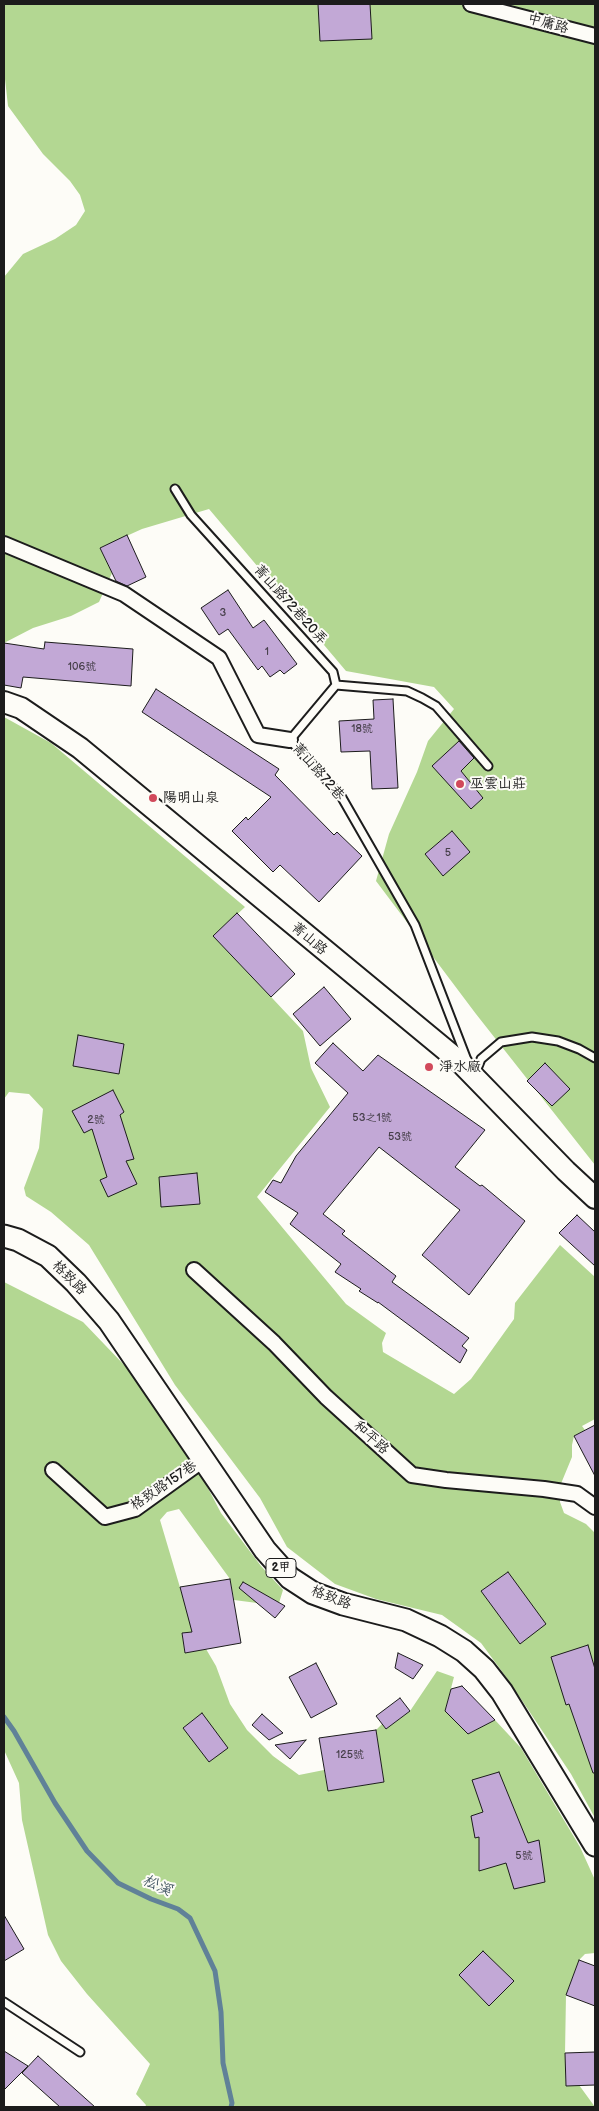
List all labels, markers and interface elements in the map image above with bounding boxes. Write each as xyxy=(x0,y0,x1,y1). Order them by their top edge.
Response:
street label: 中庸路 xyxy=(526,10,570,38)
street label: 菁山路72巷20弄 xyxy=(250,562,330,648)
house number: 3 xyxy=(220,606,226,620)
house number: 1 xyxy=(265,645,269,659)
house number: 106號 xyxy=(68,660,96,674)
house number: 18號 xyxy=(351,722,373,736)
street label: 菁山路72巷 xyxy=(288,740,348,804)
place label: 巫雲山莊 xyxy=(470,776,526,792)
marker: 巫雲山莊 xyxy=(454,778,466,790)
place label: 陽明山泉 xyxy=(163,790,219,806)
marker: 陽明山泉 xyxy=(147,792,159,804)
house number: 5 xyxy=(445,846,451,860)
street label: 菁山路 xyxy=(288,919,330,959)
place label: 淨水廠 xyxy=(439,1059,481,1075)
marker: 淨水廠 xyxy=(423,1061,435,1073)
house number: 53之1號 xyxy=(352,1111,392,1125)
house number: 2號 xyxy=(87,1113,105,1127)
house number: 53號 xyxy=(388,1130,412,1144)
street label: 格致路 xyxy=(48,1257,90,1299)
street label: 和平路 xyxy=(350,1418,392,1458)
street label: 格致路157巷 xyxy=(128,1458,200,1514)
road number: 2甲 xyxy=(266,1559,296,1578)
street label: 格致路 xyxy=(308,1583,354,1613)
house number: 125號 xyxy=(336,1748,364,1762)
house number: 5號 xyxy=(515,1849,533,1863)
water label: 松溪 xyxy=(140,1872,174,1900)

